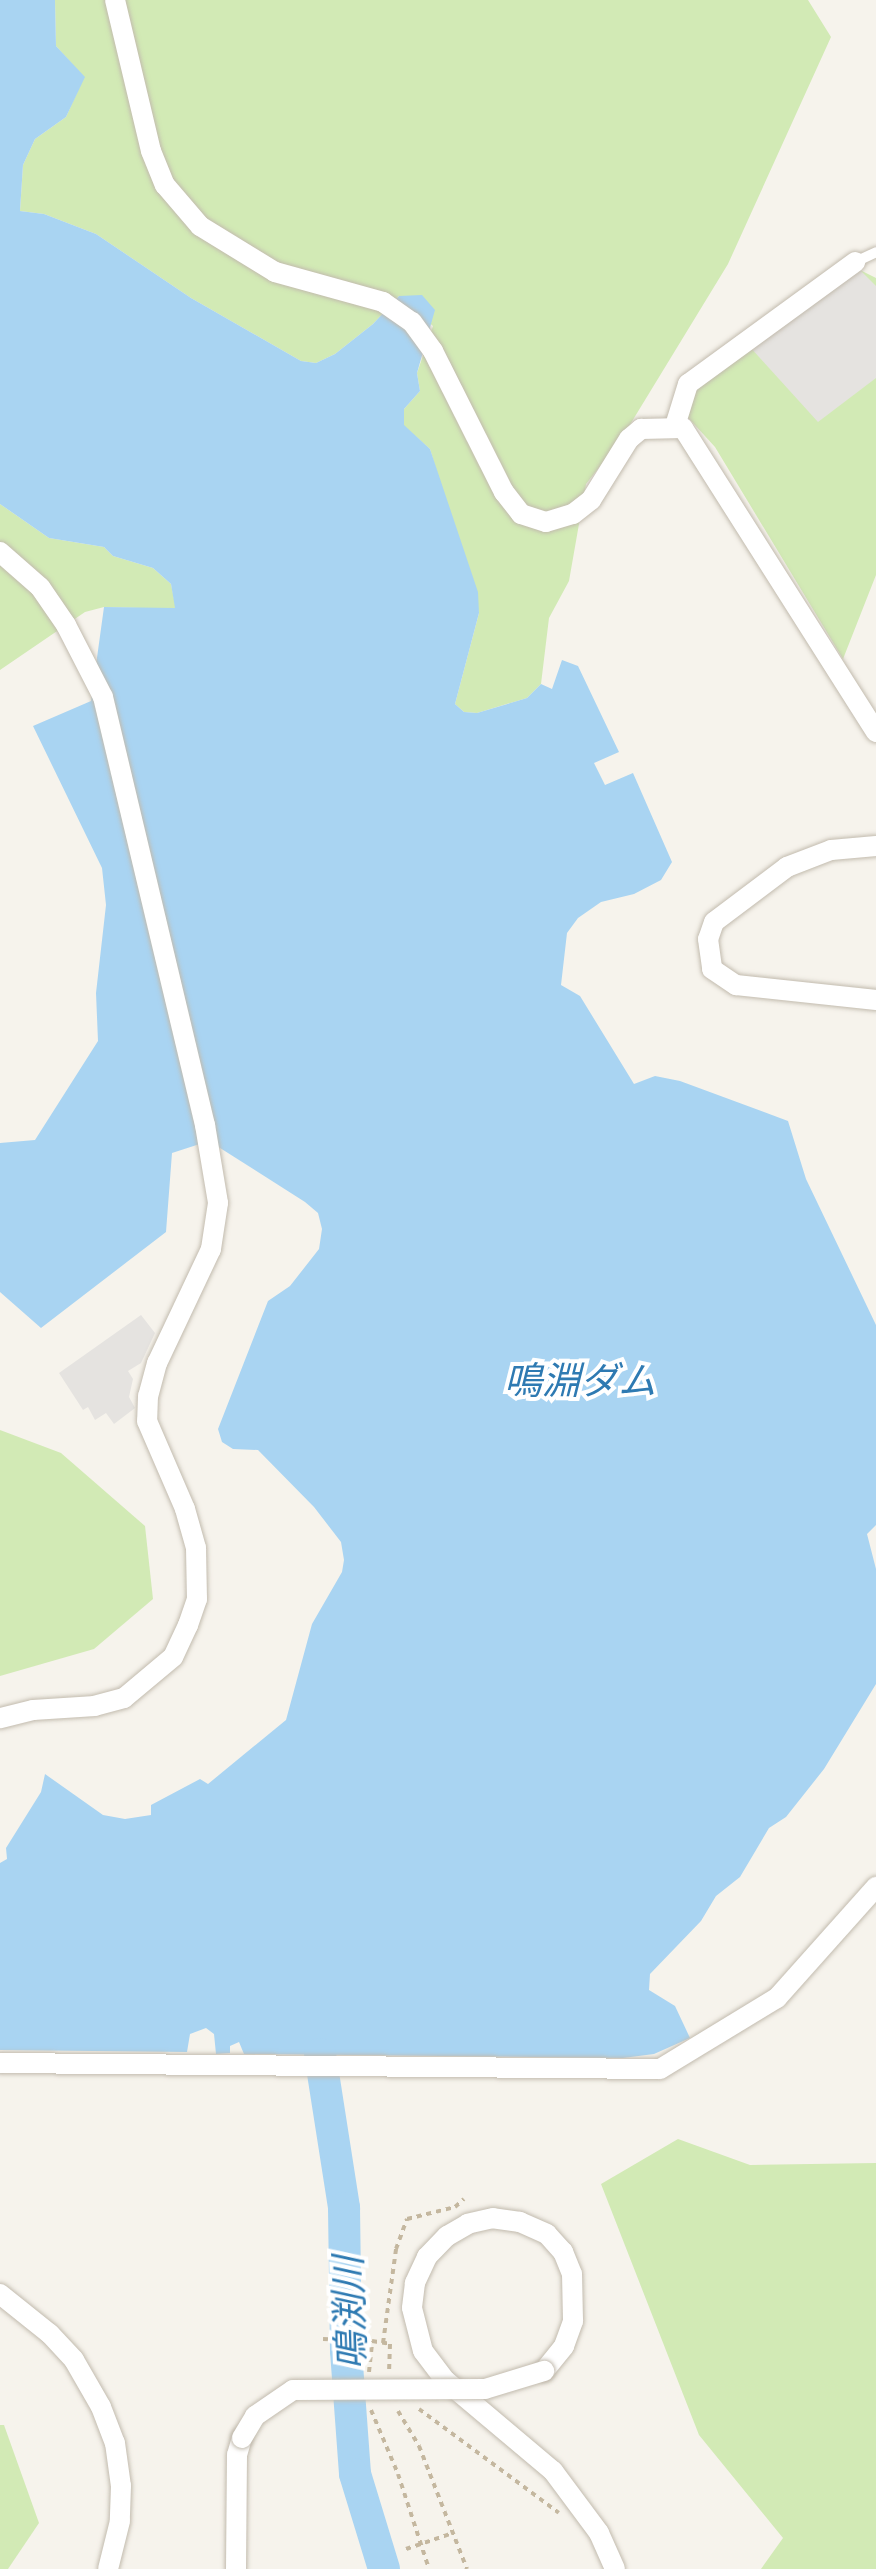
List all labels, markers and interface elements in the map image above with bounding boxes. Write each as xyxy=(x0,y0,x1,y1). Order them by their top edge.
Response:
water label: 鳴淵ダム xyxy=(504,1357,656,1403)
water label: 鳴渕川 xyxy=(324,2255,374,2371)

